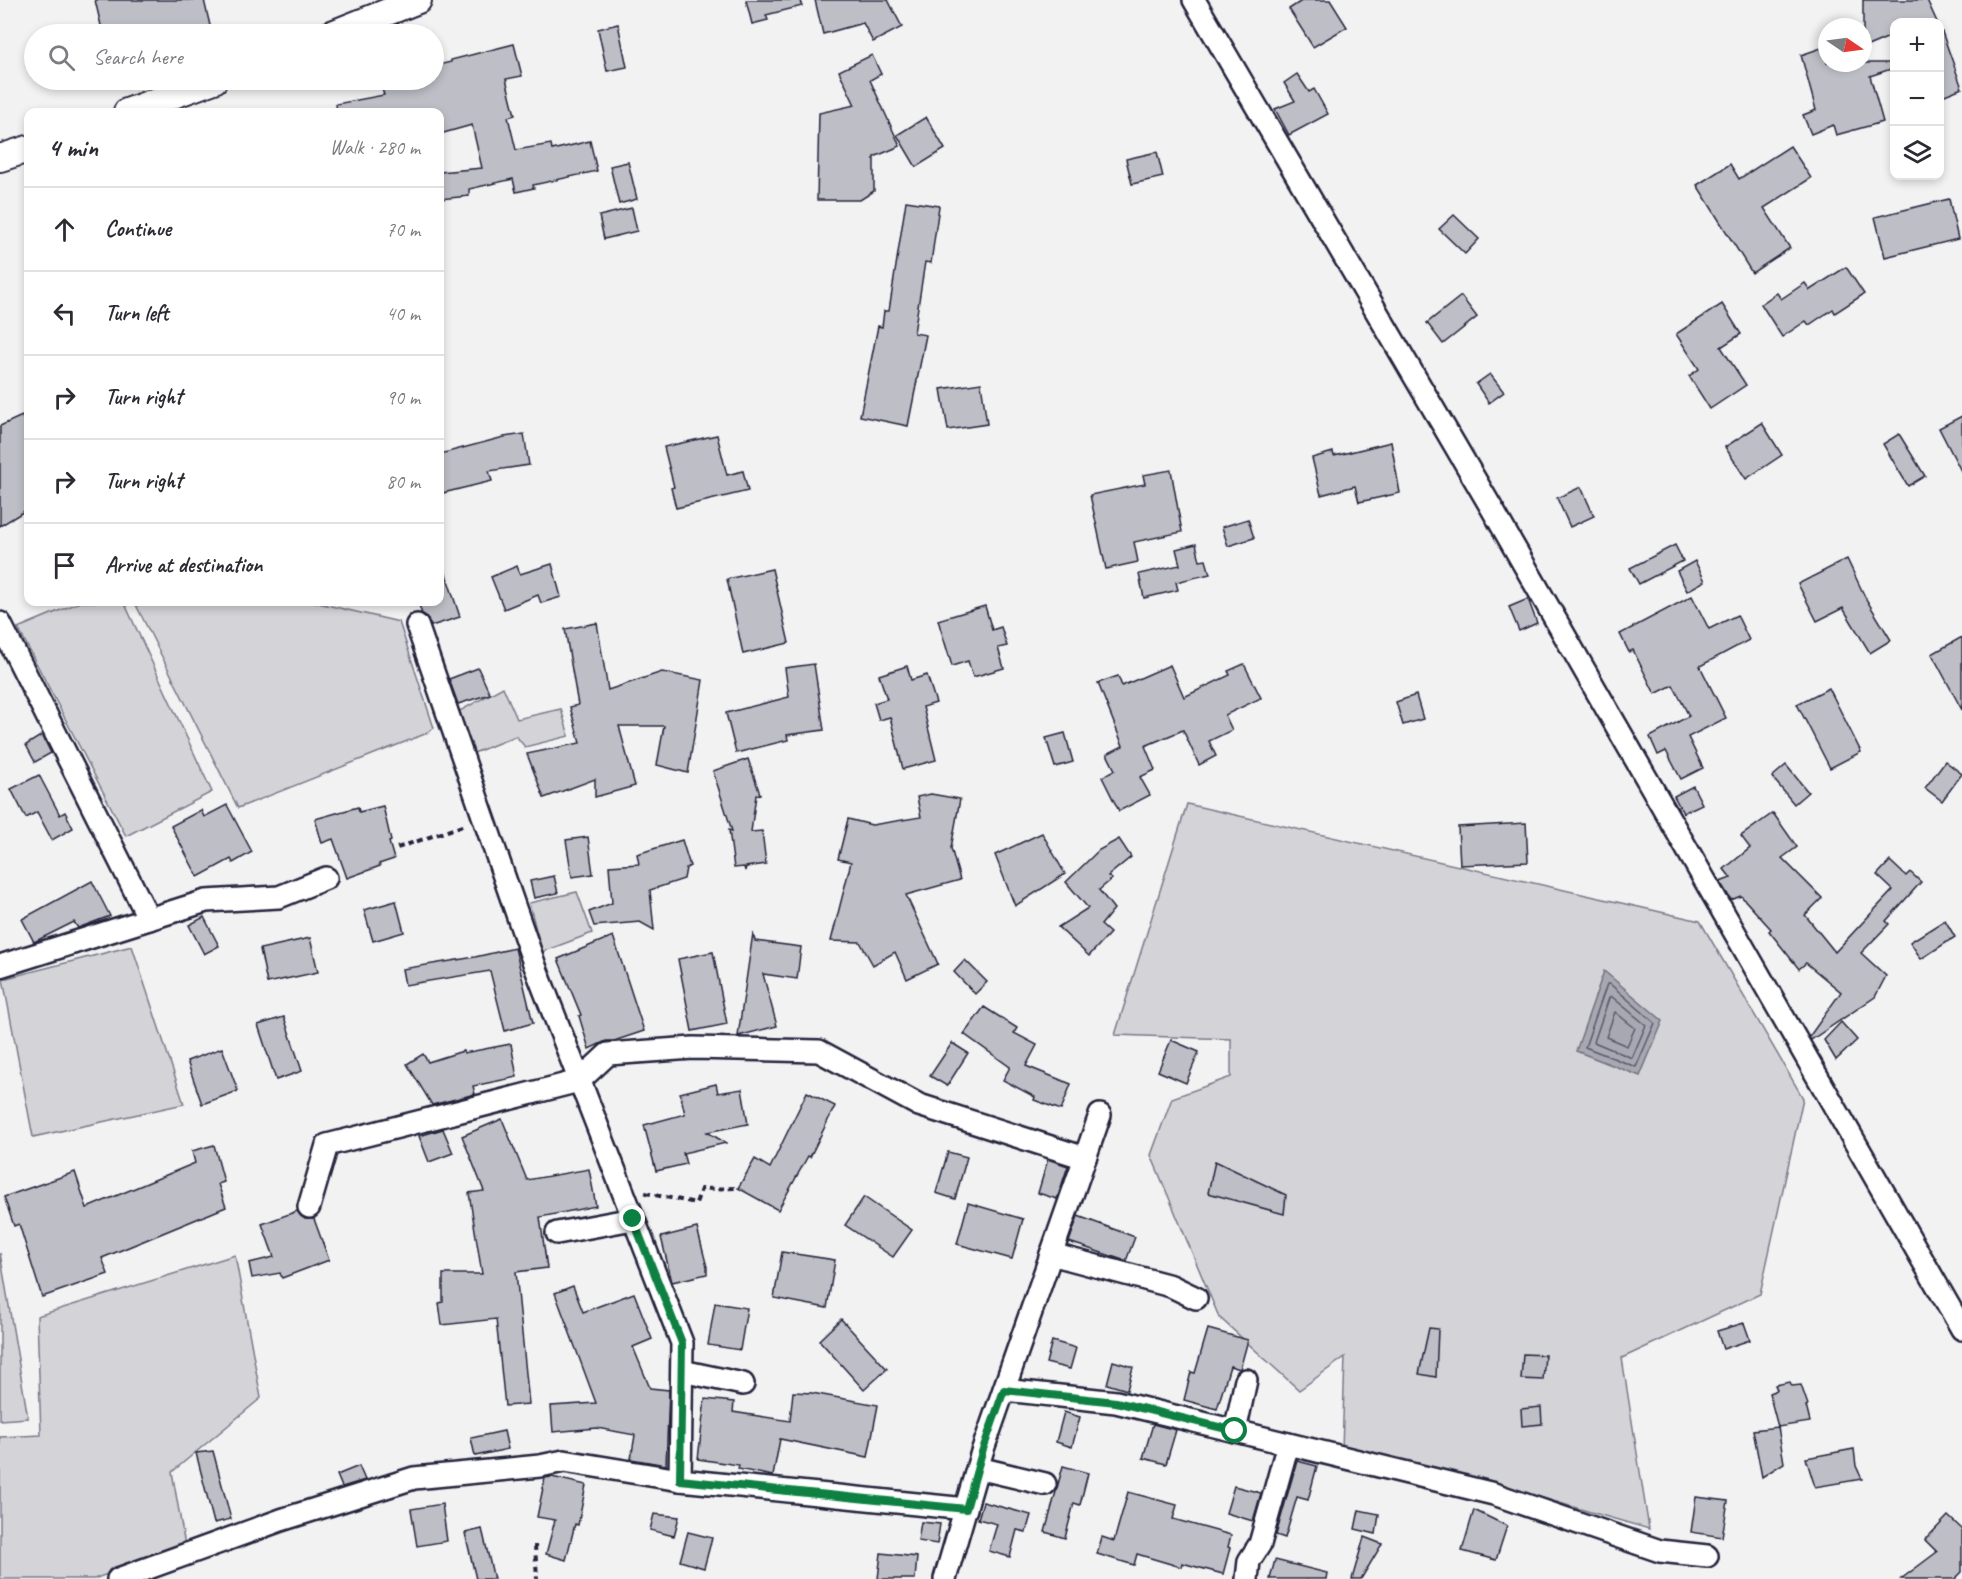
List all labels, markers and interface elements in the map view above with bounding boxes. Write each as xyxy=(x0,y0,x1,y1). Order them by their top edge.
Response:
north arrow xyxy=(1818,18,1872,72)
map controls xyxy=(1890,18,1944,180)
button: + xyxy=(1890,18,1944,72)
search box xyxy=(24,24,444,90)
icon: search xyxy=(45,41,78,74)
text: Search here xyxy=(93,43,183,71)
button: − xyxy=(1890,72,1944,126)
button: layers xyxy=(1890,126,1944,180)
text: 4 min xyxy=(48,131,98,164)
text: Walk · 280 m xyxy=(330,135,420,160)
icon: ahead xyxy=(48,213,81,246)
text: Continue xyxy=(105,215,171,243)
text: 70 m xyxy=(386,217,420,242)
icon: left xyxy=(48,297,81,330)
text: Turn left xyxy=(105,299,169,327)
text: 40 m xyxy=(386,301,420,326)
icon: right xyxy=(48,381,81,414)
text: Turn right xyxy=(105,383,182,411)
text: 90 m xyxy=(386,385,420,410)
icon: right xyxy=(48,465,81,498)
text: Turn right xyxy=(105,467,182,495)
text: 80 m xyxy=(386,469,420,494)
icon: arrive xyxy=(48,549,81,582)
text: Arrive at destination xyxy=(105,551,262,579)
route end xyxy=(619,1205,645,1231)
route start xyxy=(1221,1417,1247,1443)

